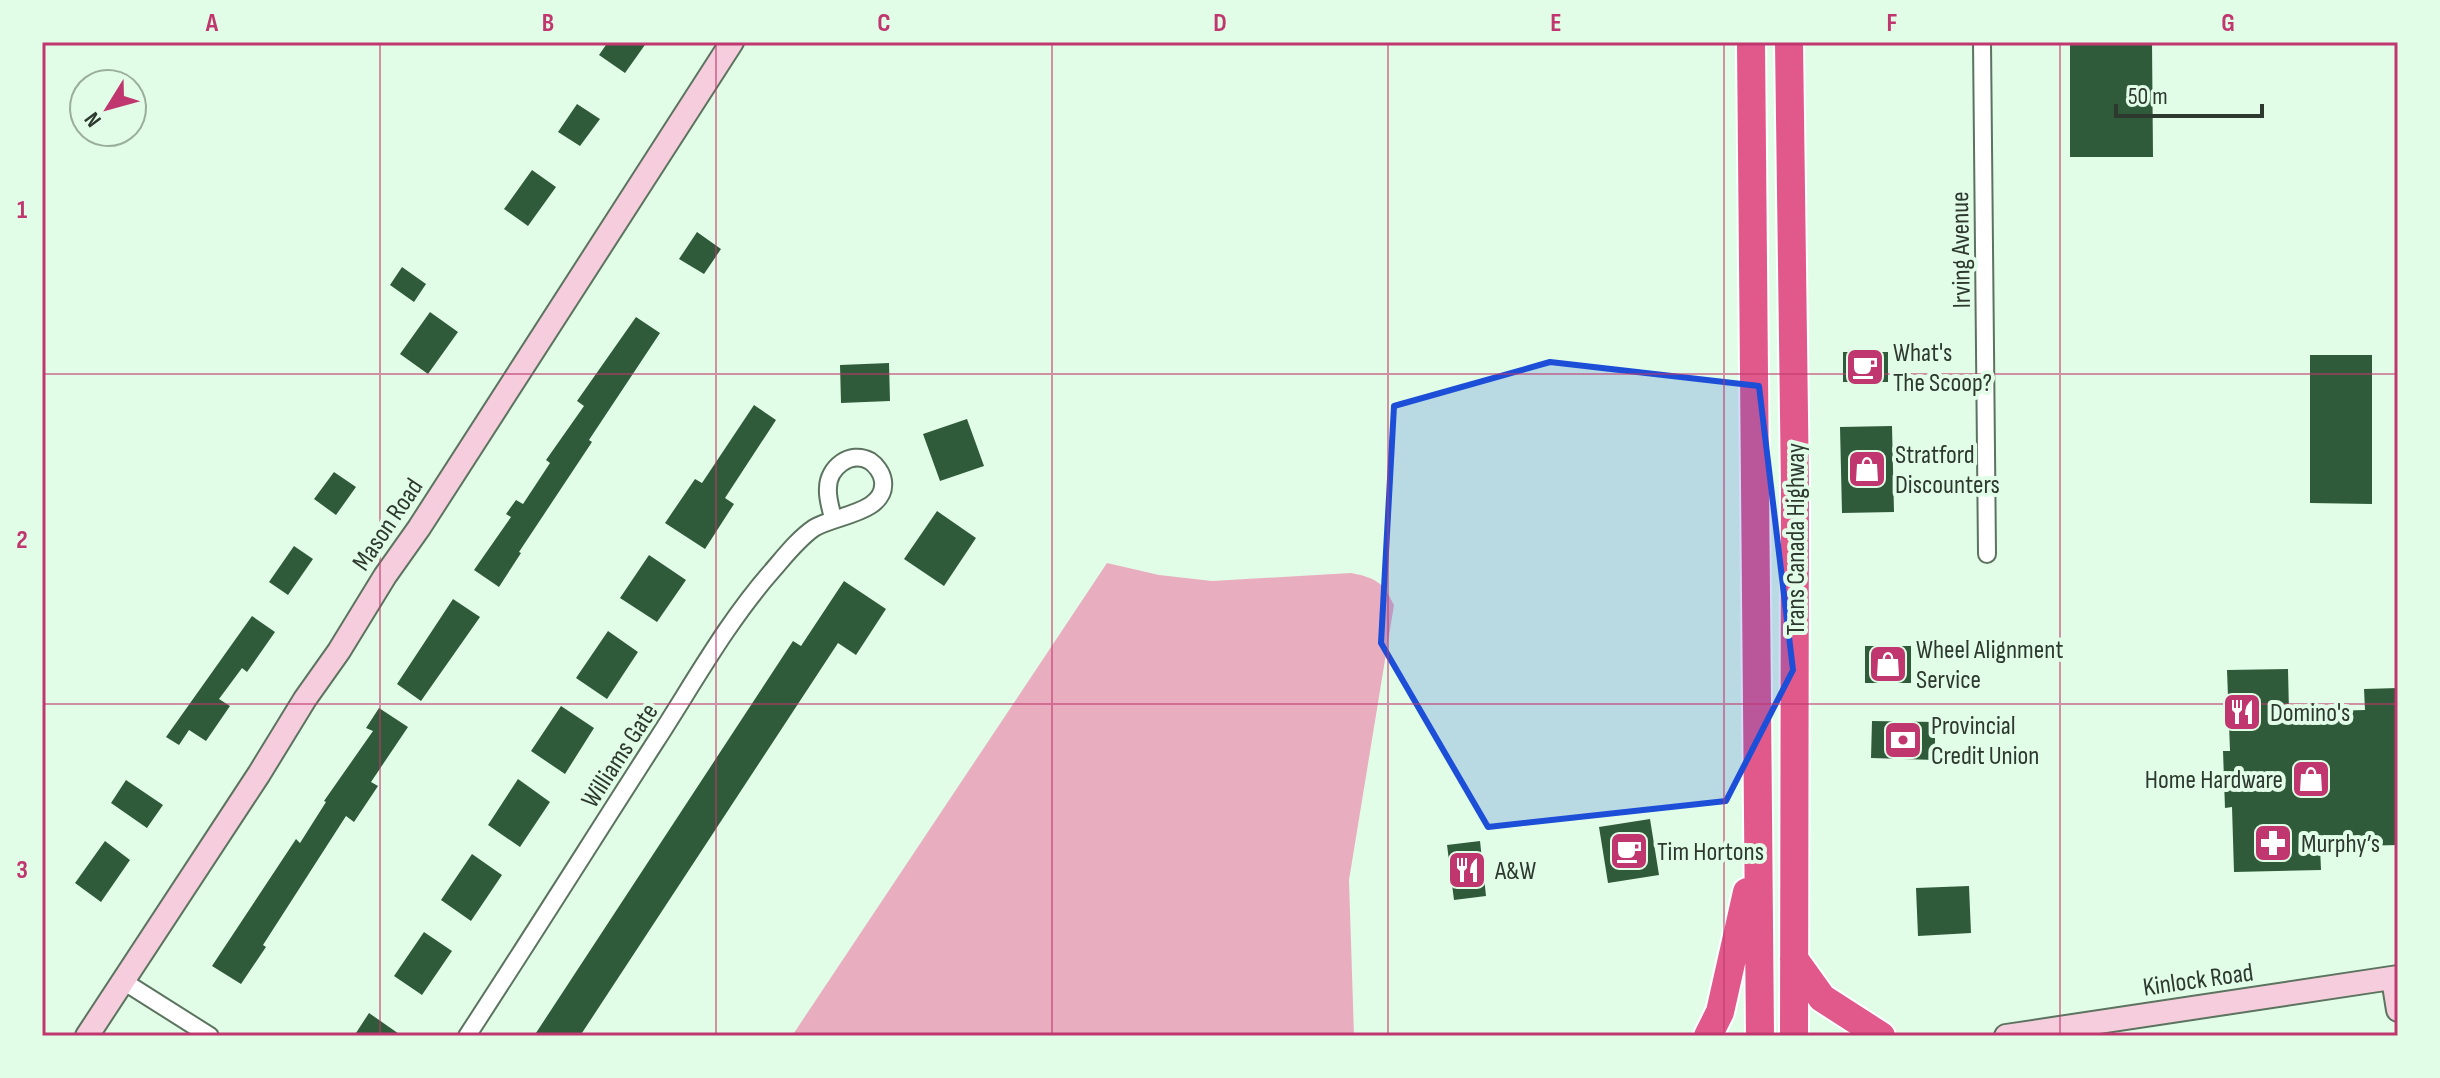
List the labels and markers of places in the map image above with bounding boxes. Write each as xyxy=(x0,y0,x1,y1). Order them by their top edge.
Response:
place label: What's The Scoop? xyxy=(1893,338,1992,399)
cafe icon: What's The Scoop? xyxy=(1844,346,1886,388)
place label: Stratford Discounters xyxy=(1895,440,2000,501)
shop icon: Stratford Discounters xyxy=(1846,448,1888,490)
place label: Wheel Alignment Service xyxy=(1916,635,2064,696)
shop icon: Wheel Alignment Service xyxy=(1867,643,1909,685)
restaurant icon: Domino's xyxy=(2221,691,2263,733)
place label: Domino's xyxy=(2270,698,2350,729)
place label: Provincial Credit Union xyxy=(1931,711,2040,772)
bank icon: Provincial Credit Union xyxy=(1882,719,1924,761)
shop icon: Home Hardware xyxy=(2290,758,2332,800)
place label: Home Hardware xyxy=(2145,765,2283,796)
pharmacy icon: Murphy’s xyxy=(2252,822,2294,864)
place label: Murphy’s xyxy=(2301,829,2380,860)
cafe icon: Tim Hortons xyxy=(1608,830,1650,872)
place label: Tim Hortons xyxy=(1657,837,1764,868)
restaurant icon: A&W xyxy=(1446,849,1488,891)
place label: A&W xyxy=(1494,856,1536,887)

